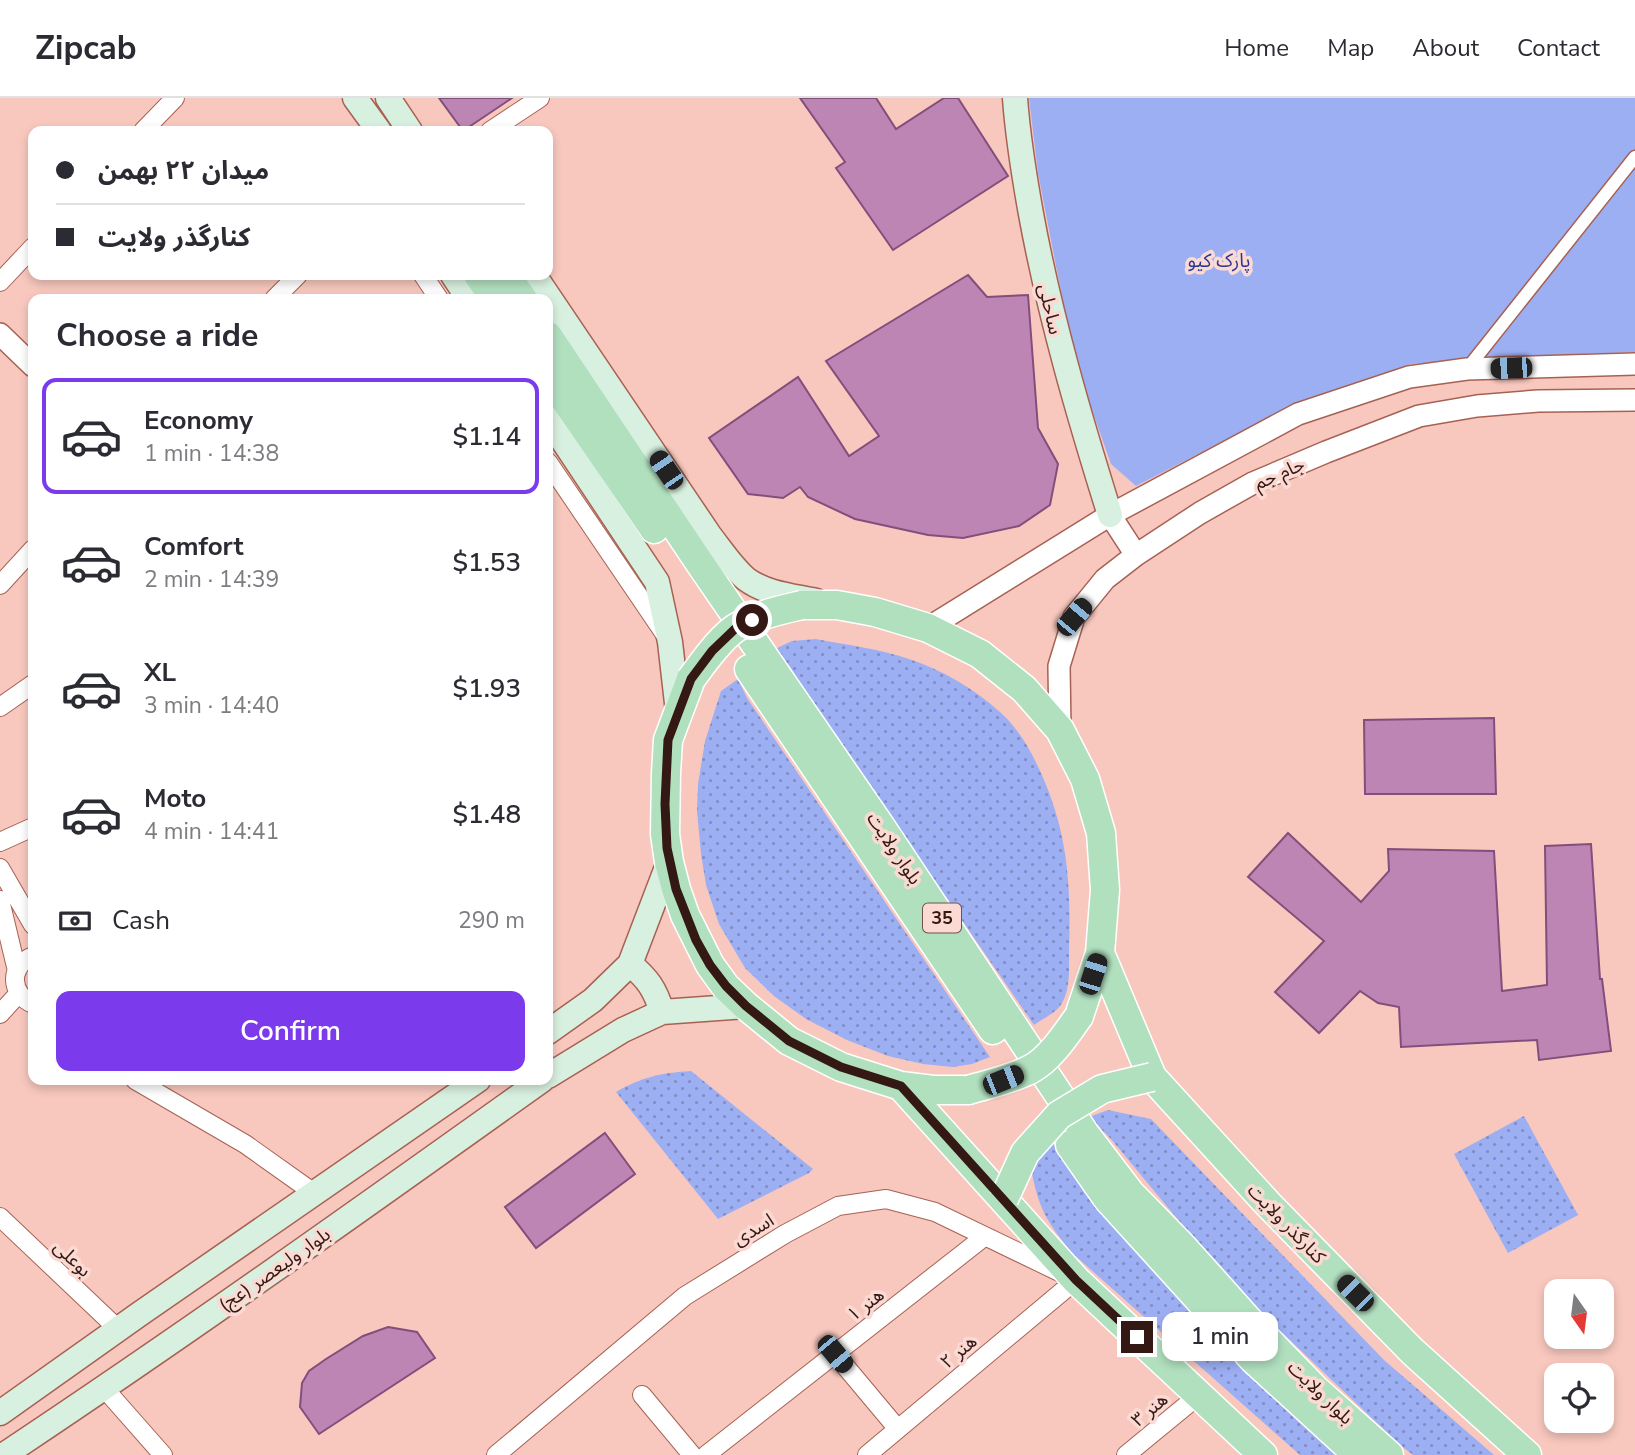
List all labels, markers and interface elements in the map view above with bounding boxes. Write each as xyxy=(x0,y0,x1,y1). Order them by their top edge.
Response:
text: Zipcab xyxy=(35,26,137,71)
text: Home xyxy=(1224,32,1289,64)
text: Map xyxy=(1327,32,1374,64)
text: About xyxy=(1412,32,1479,64)
text: Contact xyxy=(1517,32,1600,64)
text: میدان ۲۲ بهمن xyxy=(98,153,269,188)
text: کنارگذر ولایت xyxy=(98,220,250,255)
park label: پارک کیو xyxy=(1188,248,1250,274)
street label: ساحلی xyxy=(1032,281,1068,337)
text: Choose a ride xyxy=(56,314,258,357)
car xyxy=(1490,357,1533,379)
text: Economy xyxy=(144,403,253,438)
icon: car xyxy=(60,405,123,468)
text: $1.14 xyxy=(452,419,521,454)
text: 1 min · 14:38 xyxy=(144,438,279,469)
car xyxy=(646,447,687,493)
street label: جام جم xyxy=(1250,451,1309,497)
text: Comfort xyxy=(144,529,244,564)
icon: car xyxy=(60,531,123,594)
text: $1.53 xyxy=(452,545,521,580)
text: 2 min · 14:39 xyxy=(144,564,279,595)
car xyxy=(1053,594,1096,640)
route start xyxy=(736,604,768,636)
text: XL xyxy=(144,655,176,690)
icon: car xyxy=(60,657,123,720)
text: $1.93 xyxy=(452,671,521,706)
text: 3 min · 14:40 xyxy=(144,690,279,721)
text: Moto xyxy=(144,781,206,816)
icon: car xyxy=(60,783,123,846)
text: $1.48 xyxy=(452,797,521,832)
street label: بلوار ولایت xyxy=(860,807,928,890)
text: 4 min · 14:41 xyxy=(144,816,279,847)
icon: cash xyxy=(56,902,94,940)
text: Cash xyxy=(112,903,170,938)
road number: 35 xyxy=(923,904,961,932)
text: 290 m xyxy=(458,905,525,936)
car xyxy=(1077,951,1110,997)
button: Confirm xyxy=(56,991,525,1071)
car xyxy=(980,1062,1027,1098)
street label: کنارگذر ولایت xyxy=(1242,1178,1332,1270)
street label: اسدی xyxy=(728,1207,779,1252)
street label: بلوار ولیعصر (عج) xyxy=(213,1222,336,1319)
street label: بوعلی xyxy=(48,1234,97,1283)
car xyxy=(1333,1271,1378,1315)
north arrow xyxy=(1544,1279,1614,1349)
map controls xyxy=(1544,1279,1614,1433)
street label: هنر ۱ xyxy=(842,1282,890,1328)
callout: 1 min xyxy=(1162,1312,1277,1362)
route end xyxy=(1121,1321,1153,1353)
text: 1 min xyxy=(1191,1321,1249,1352)
street label: هنر ۲ xyxy=(935,1329,983,1375)
car xyxy=(814,1331,857,1377)
street label: بلوار ولایت xyxy=(1282,1355,1359,1431)
button: locate xyxy=(1544,1363,1614,1433)
street label: هنر ۳ xyxy=(1126,1387,1174,1433)

